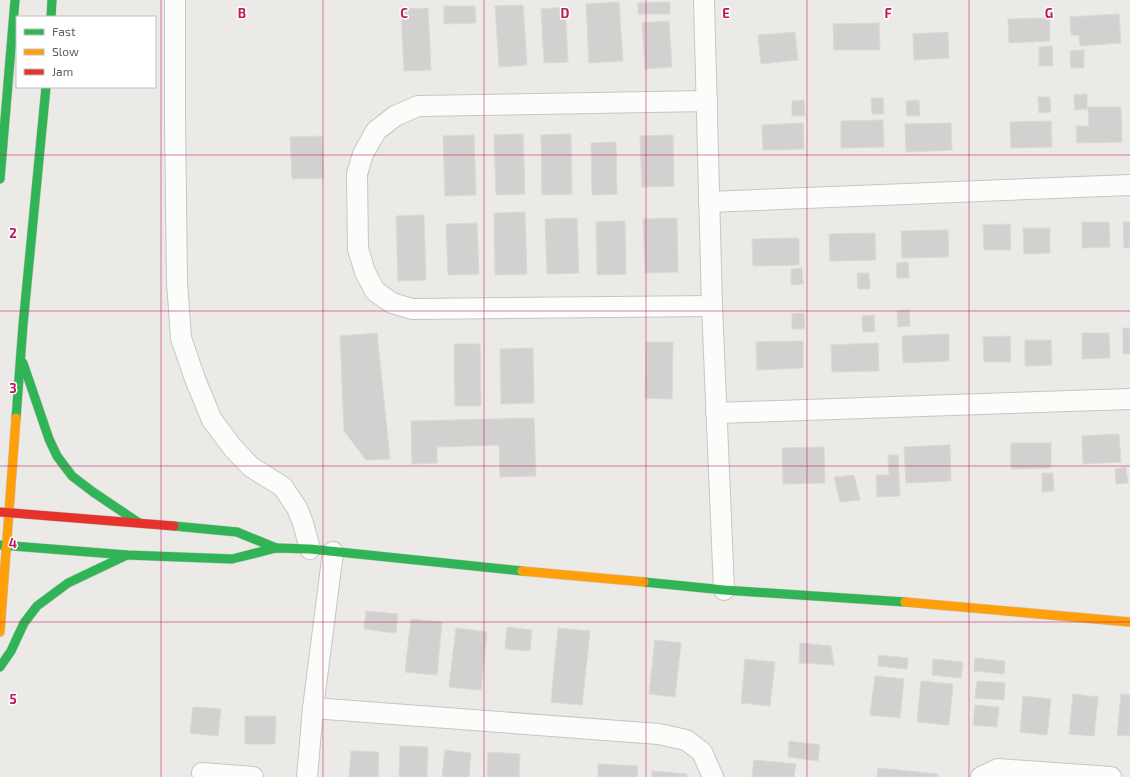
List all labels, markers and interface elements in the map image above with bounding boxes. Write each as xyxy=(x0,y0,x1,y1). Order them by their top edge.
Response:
text: B xyxy=(238,5,246,21)
text: C xyxy=(400,5,408,21)
text: D xyxy=(561,5,570,21)
text: E xyxy=(722,5,730,21)
text: F xyxy=(884,5,892,21)
text: G xyxy=(1045,5,1053,21)
legend xyxy=(16,16,156,88)
text: Fast xyxy=(52,24,76,38)
text: Slow xyxy=(52,44,79,58)
text: Jam xyxy=(52,64,73,78)
text: 2 xyxy=(9,225,17,241)
text: 3 xyxy=(9,380,17,396)
text: 4 xyxy=(9,535,17,551)
text: 5 xyxy=(9,691,17,707)

